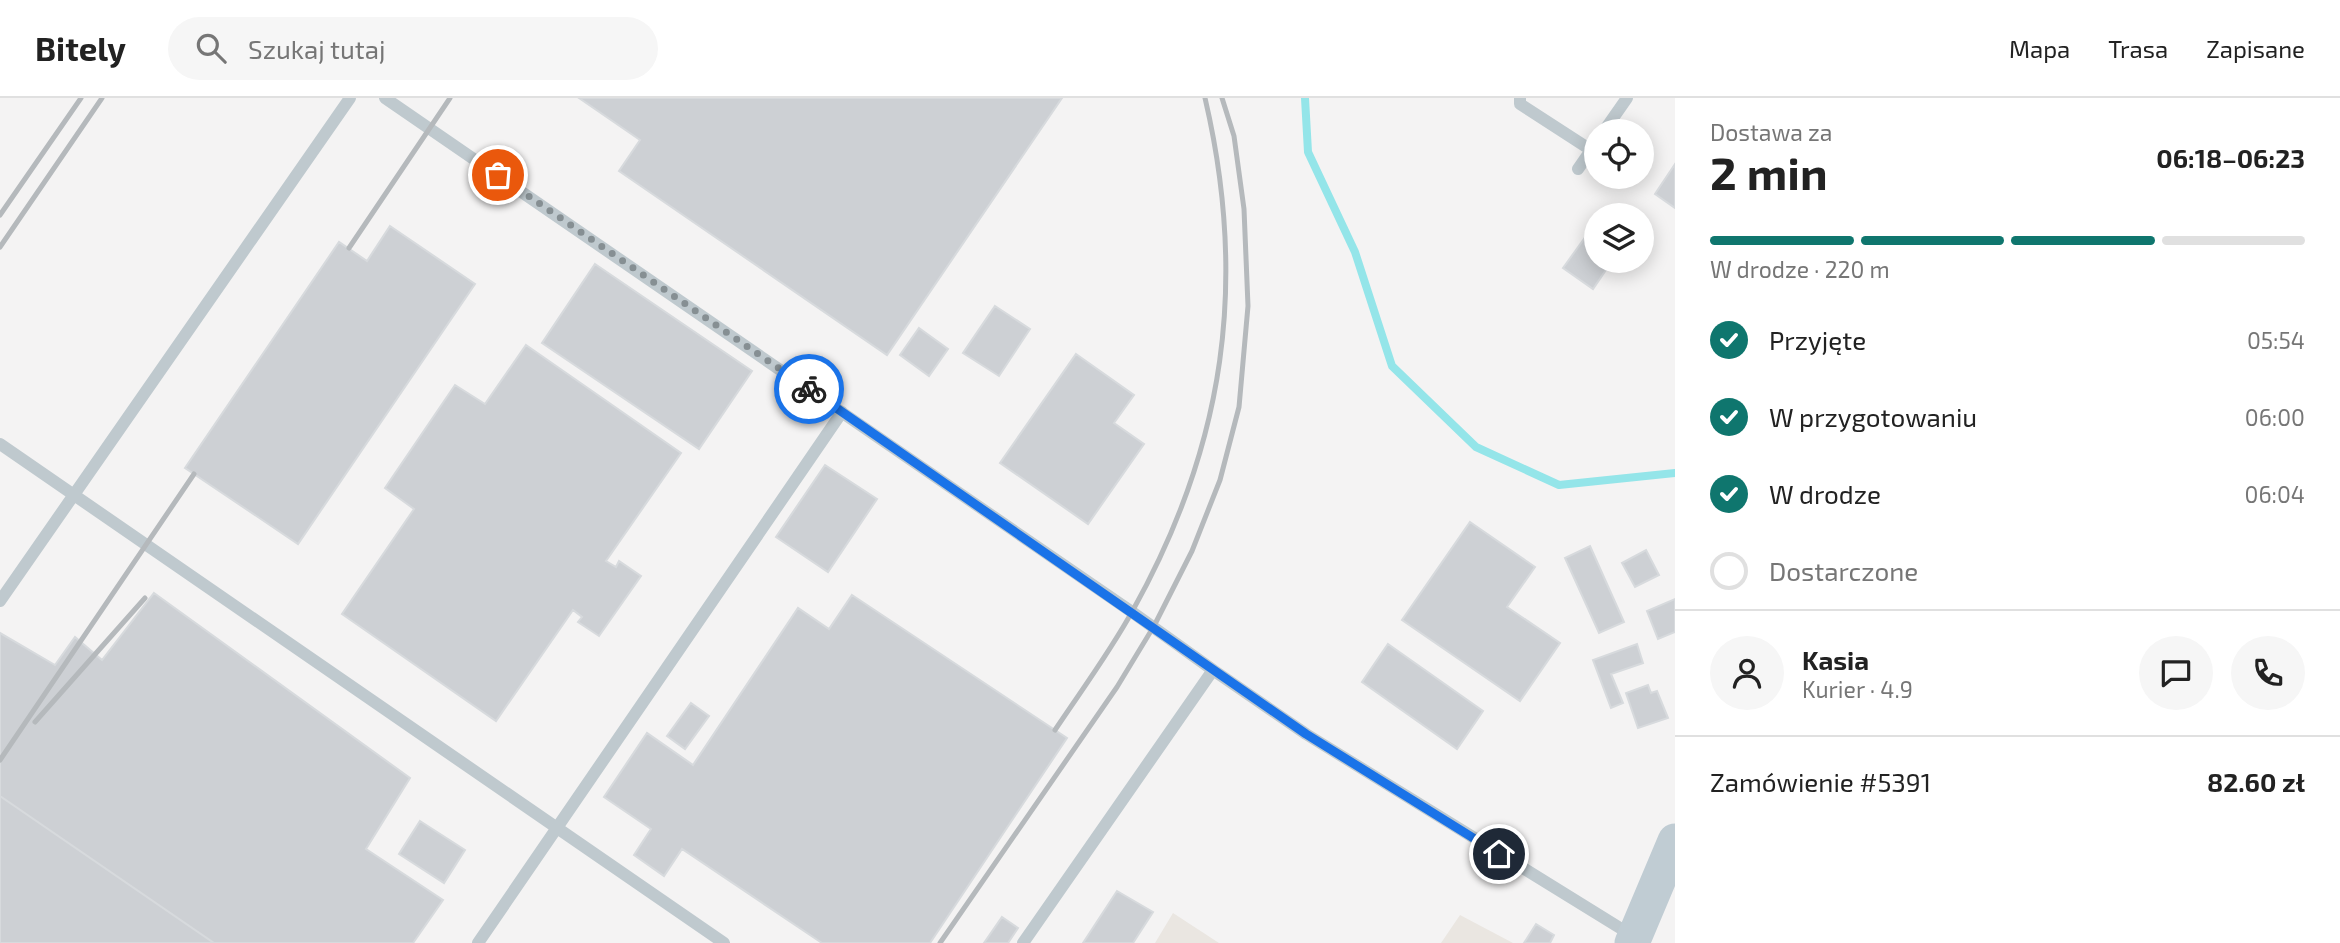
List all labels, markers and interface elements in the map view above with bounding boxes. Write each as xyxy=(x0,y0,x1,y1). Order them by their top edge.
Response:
search box xyxy=(168,17,658,80)
text: Bitely xyxy=(35,28,126,68)
icon: search xyxy=(192,29,230,67)
text: Szukaj tutaj xyxy=(248,33,385,64)
text: Mapa xyxy=(2009,34,2070,63)
text: Trasa xyxy=(2108,34,2168,63)
text: Zapisane xyxy=(2206,34,2305,63)
text: Dostawa za xyxy=(1710,118,1832,146)
map controls xyxy=(1584,119,1654,273)
button: locate xyxy=(1584,119,1654,189)
text: 06:18–06:23 xyxy=(2156,142,2305,173)
text: 2 min xyxy=(1710,144,1828,199)
pin xyxy=(468,145,528,205)
icon: bag xyxy=(479,156,517,194)
button: layers xyxy=(1584,203,1654,273)
text: W drodze · 220 m xyxy=(1710,255,1890,283)
icon: check xyxy=(1710,321,1748,359)
text: Przyjęte xyxy=(1769,324,1866,355)
text: 05:54 xyxy=(2247,326,2305,354)
courier xyxy=(774,354,844,424)
icon: bike xyxy=(790,370,828,408)
icon: check xyxy=(1710,398,1748,436)
text: W przygotowaniu xyxy=(1769,401,1977,432)
text: 06:00 xyxy=(2245,403,2305,431)
icon: check xyxy=(1710,475,1748,513)
text: W drodze xyxy=(1769,478,1881,509)
text: 06:04 xyxy=(2245,480,2305,508)
text: Dostarczone xyxy=(1769,555,1918,586)
button: person xyxy=(1710,636,1784,710)
button: chat xyxy=(2139,636,2213,710)
button: phone xyxy=(2231,636,2305,710)
text: Kasia xyxy=(1802,644,1869,675)
text: Kurier · 4.9 xyxy=(1802,675,1913,703)
text: Zamówienie #5391 xyxy=(1710,766,1931,797)
text: 82.60 zł xyxy=(2207,766,2305,797)
pin xyxy=(1469,824,1529,884)
icon: home xyxy=(1480,835,1518,873)

